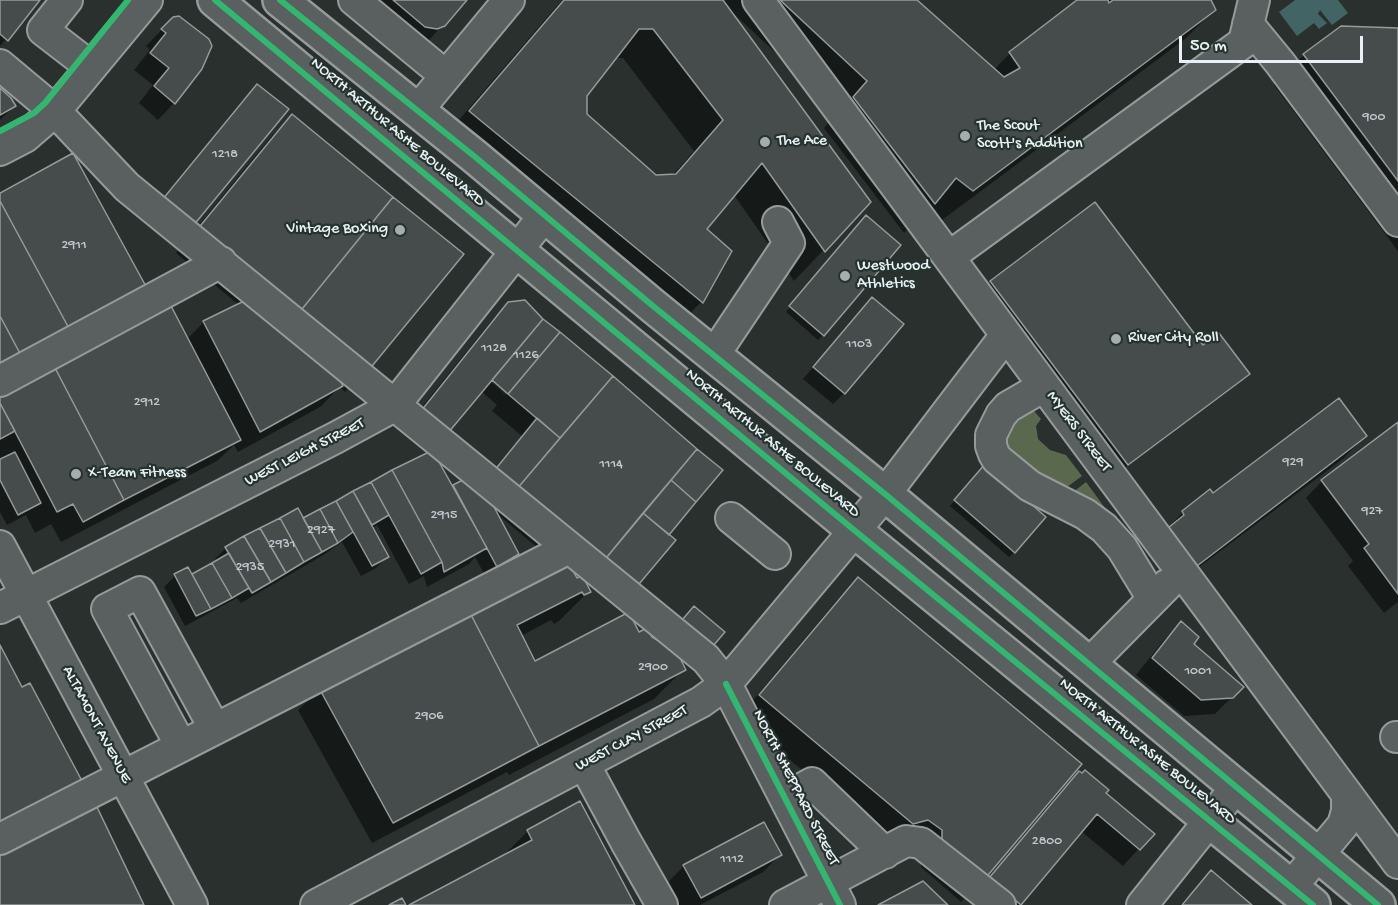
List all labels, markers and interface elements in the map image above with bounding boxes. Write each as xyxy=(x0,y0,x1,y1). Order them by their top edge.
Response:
scale bar xyxy=(1182,24,1366,62)
text: 50 m xyxy=(1190,36,1227,57)
street label: NORTH ARTHUR ASHE BOULEVARD xyxy=(306,54,488,212)
house number: 900 xyxy=(1363,110,1385,126)
place label: The Scout Scott's Addition xyxy=(977,117,1083,155)
marker: The Scout Scott's Addition xyxy=(958,129,972,143)
place label: The Ace xyxy=(777,132,827,152)
marker: The Ace xyxy=(758,135,772,149)
house number: 1218 xyxy=(212,147,238,163)
place label: Vintage Boxing xyxy=(286,220,388,240)
marker: Vintage Boxing xyxy=(393,223,407,237)
house number: 2911 xyxy=(61,238,87,254)
place label: Westwood Athletics xyxy=(857,257,930,295)
marker: Westwood Athletics xyxy=(838,269,852,283)
place label: River City Roll xyxy=(1128,329,1219,349)
marker: River City Roll xyxy=(1109,332,1123,346)
house number: 1103 xyxy=(846,337,872,353)
house number: 1128 xyxy=(481,341,507,357)
house number: 1126 xyxy=(513,348,539,364)
street label: NORTH ARTHUR ASHE BOULEVARD xyxy=(681,365,863,523)
street label: MYERS STREET xyxy=(1041,388,1115,476)
house number: 2912 xyxy=(134,395,160,411)
street label: WEST LEIGH STREET xyxy=(242,415,368,491)
house number: 929 xyxy=(1283,455,1303,471)
house number: 1114 xyxy=(599,457,623,473)
place label: X-Team Fitness xyxy=(88,464,186,484)
marker: X-Team Fitness xyxy=(69,467,83,481)
house number: 927 xyxy=(1361,504,1383,520)
house number: 2915 xyxy=(431,508,457,524)
house number: 2927 xyxy=(307,523,335,539)
house number: 2931 xyxy=(269,537,295,553)
house number: 2935 xyxy=(236,560,264,576)
house number: 2900 xyxy=(638,660,668,676)
street label: ALTAMONT AVENUE xyxy=(57,663,135,787)
house number: 1001 xyxy=(1184,664,1212,680)
street label: NORTH ARTHUR ASHE BOULEVARD xyxy=(1055,675,1239,829)
street label: WEST CLAY STREET xyxy=(573,701,691,777)
street label: NORTH SHEPPARD STREET xyxy=(747,707,843,869)
house number: 2906 xyxy=(415,709,443,725)
house number: 2800 xyxy=(1032,834,1062,850)
house number: 1112 xyxy=(720,852,744,868)

